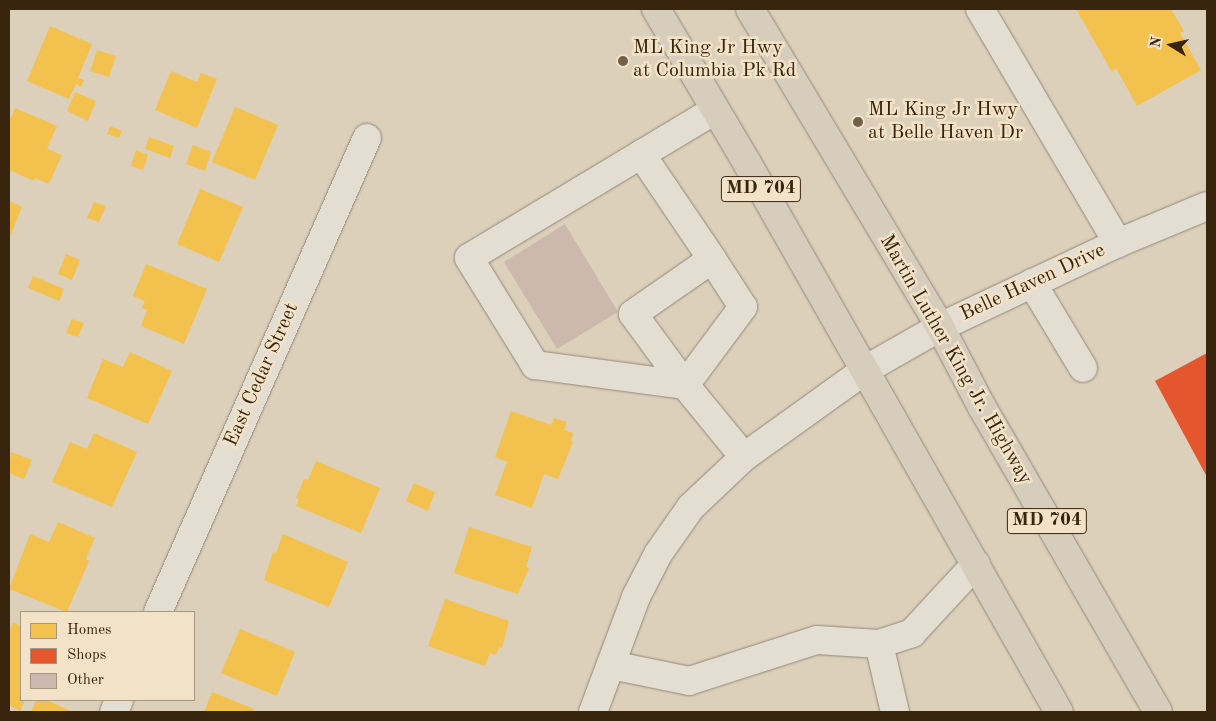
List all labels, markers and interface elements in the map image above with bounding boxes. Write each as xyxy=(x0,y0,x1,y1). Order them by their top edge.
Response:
north arrow xyxy=(1146,20,1196,70)
text: N xyxy=(1148,36,1164,49)
place label: ML King Jr Hwy at Columbia Pk Rd xyxy=(633,37,796,84)
marker: ML King Jr Hwy at Columbia Pk Rd xyxy=(617,55,629,67)
place label: ML King Jr Hwy at Belle Haven Dr xyxy=(868,98,1023,145)
marker: ML King Jr Hwy at Belle Haven Dr xyxy=(852,116,864,128)
road number: MD 704 xyxy=(720,172,802,205)
street label: Martin Luther King Jr. Highway xyxy=(874,231,1036,489)
street label: Belle Haven Drive xyxy=(957,239,1109,327)
street label: East Cedar Street xyxy=(220,299,304,451)
road number: MD 704 xyxy=(1006,504,1088,538)
legend xyxy=(20,611,195,701)
text: Homes xyxy=(67,623,112,638)
text: Shops xyxy=(67,648,106,663)
text: Other xyxy=(67,673,104,688)

